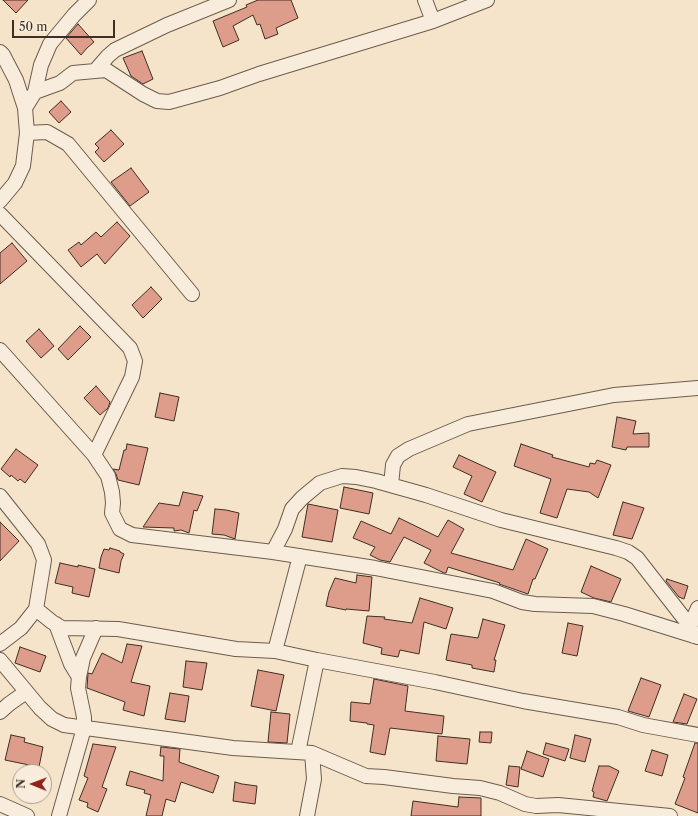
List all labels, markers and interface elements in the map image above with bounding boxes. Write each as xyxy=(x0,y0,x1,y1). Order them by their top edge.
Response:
scale bar xyxy=(14,12,117,38)
text: 50 m xyxy=(19,19,48,34)
north arrow xyxy=(12,764,52,804)
text: N xyxy=(14,779,28,789)

